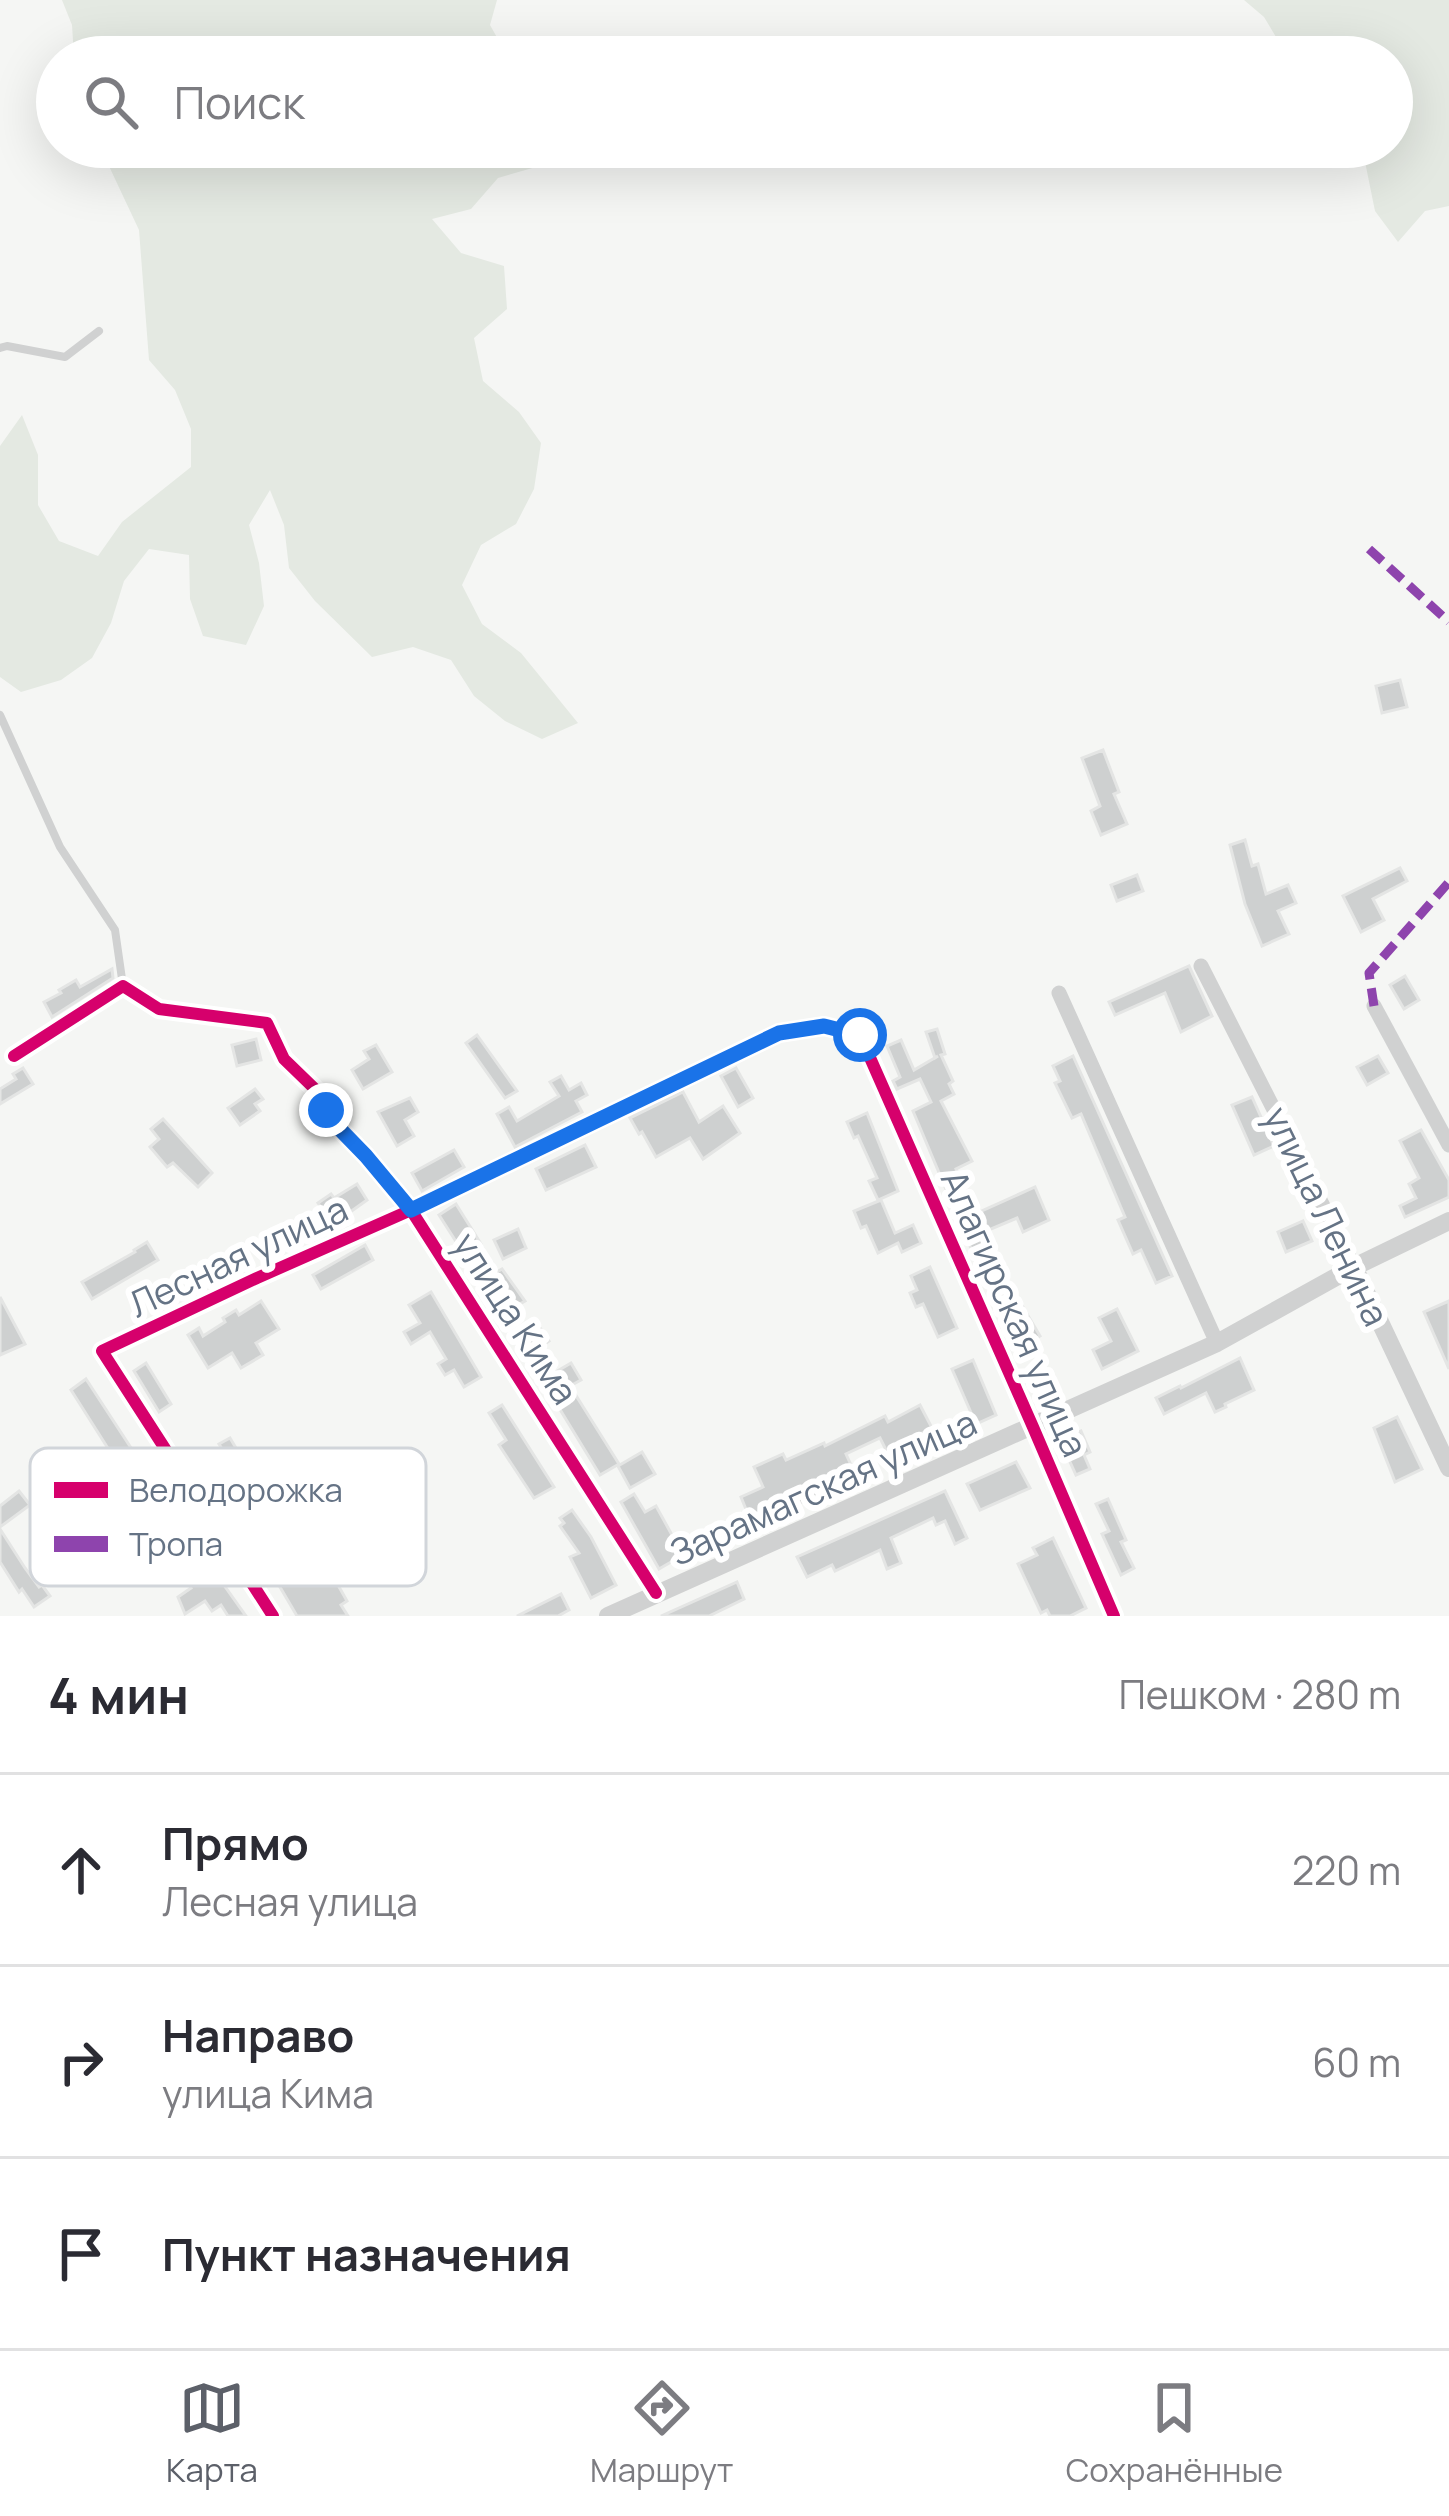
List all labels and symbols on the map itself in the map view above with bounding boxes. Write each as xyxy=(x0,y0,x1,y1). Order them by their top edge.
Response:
route start xyxy=(833,1008,887,1062)
route end xyxy=(299,1083,353,1137)
street label: улица Ленина xyxy=(1253,1098,1401,1334)
street label: Алагирская улица xyxy=(930,1162,1100,1464)
street label: Лесная улица xyxy=(121,1184,355,1328)
street label: улица Кима xyxy=(442,1223,590,1413)
street label: Зарамагская улица xyxy=(662,1397,984,1577)
legend xyxy=(30,1448,426,1586)
text: Велодорожка xyxy=(129,1467,343,1512)
text: Тропа xyxy=(129,1521,223,1566)

